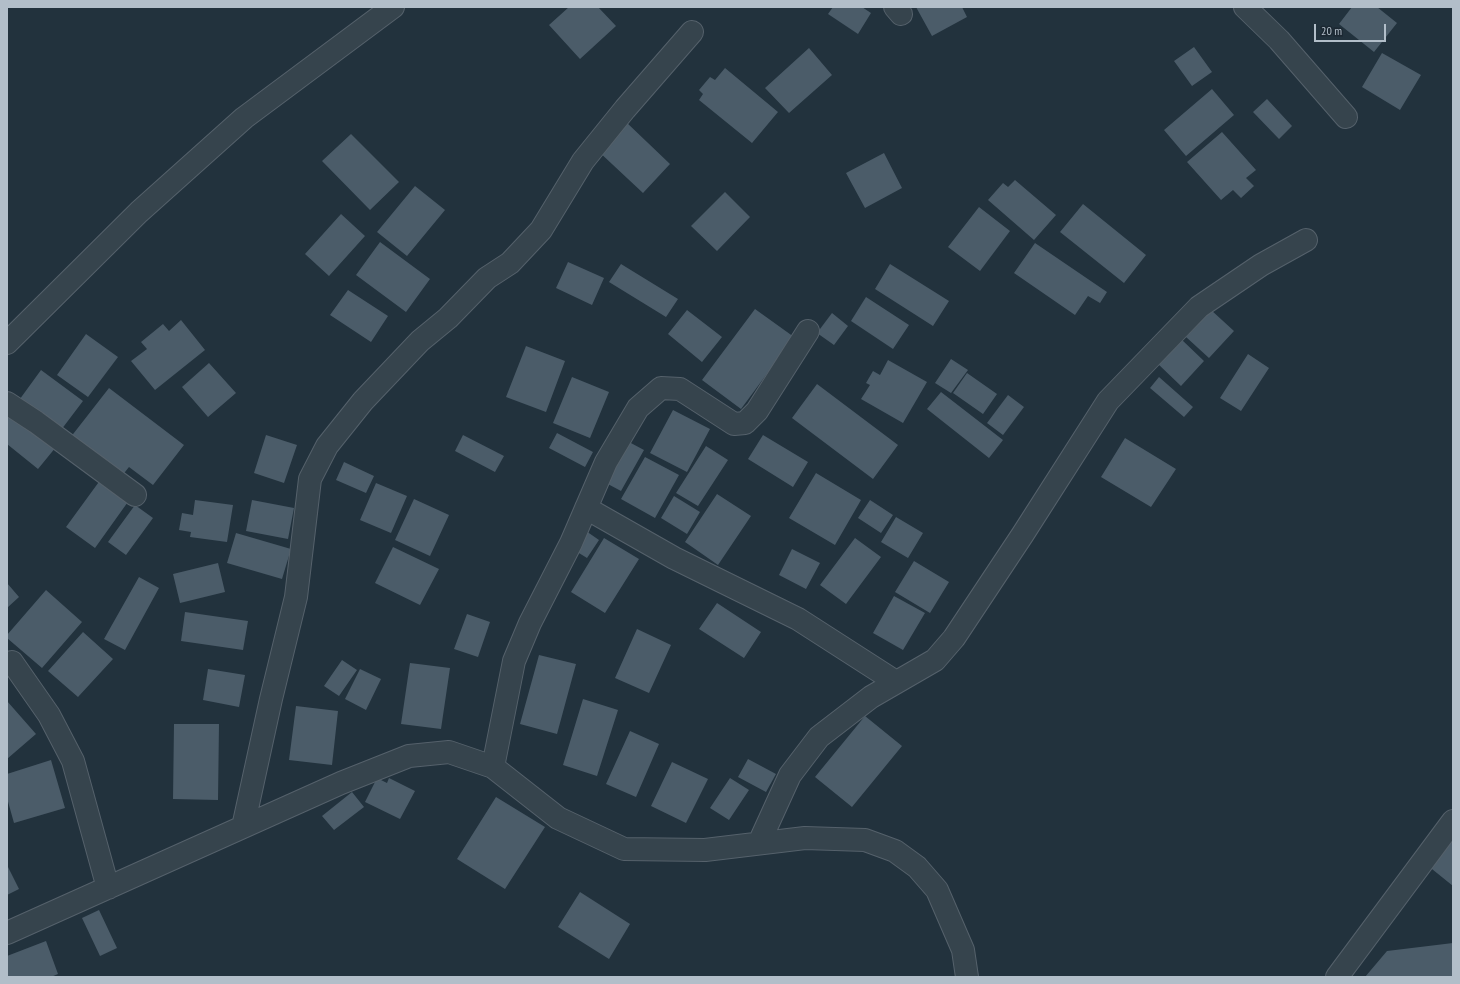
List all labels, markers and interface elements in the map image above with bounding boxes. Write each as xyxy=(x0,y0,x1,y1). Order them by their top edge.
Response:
scale bar xyxy=(1316,16,1388,42)
text: 20 m xyxy=(1321,23,1342,38)

